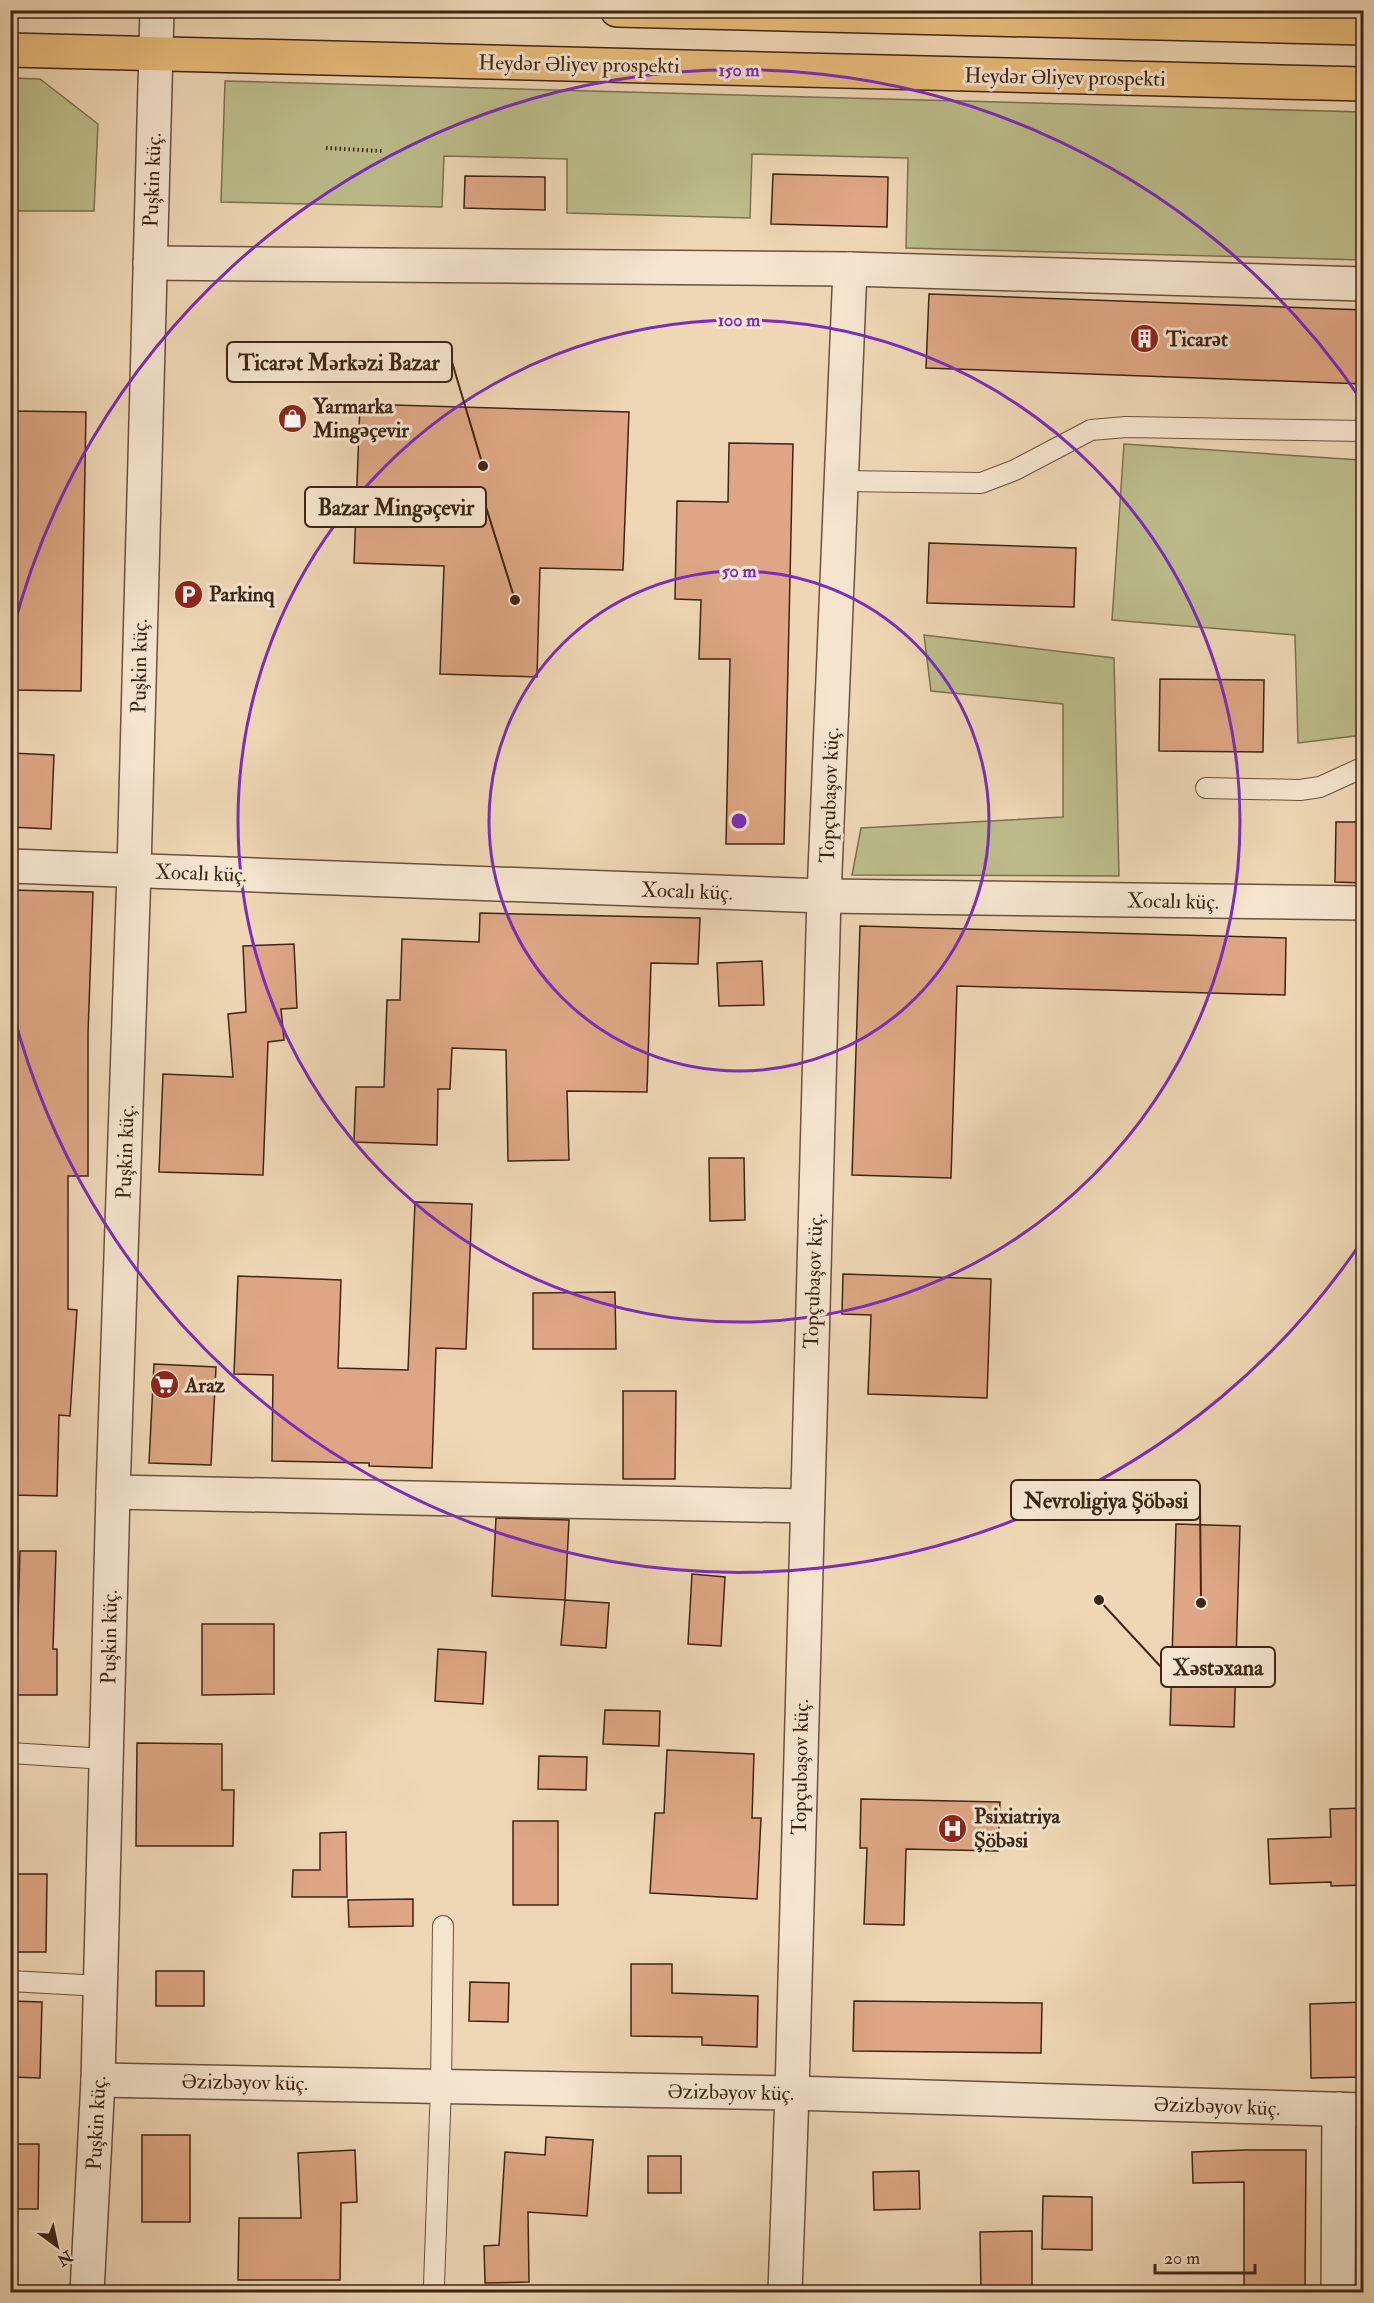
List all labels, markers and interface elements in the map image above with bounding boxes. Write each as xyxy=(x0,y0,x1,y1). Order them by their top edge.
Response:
street label: Heydər Əliyev prospekti xyxy=(478,49,680,80)
text: 150 m xyxy=(718,59,761,82)
street label: Heydər Əliyev prospekti xyxy=(964,62,1166,93)
street label: Puşkin küç. xyxy=(137,132,168,228)
text: 100 m xyxy=(718,309,761,332)
building icon: Ticarət xyxy=(1129,323,1161,355)
place label: Ticarət xyxy=(1165,326,1228,353)
callout: Ticarət Mərkəzi Bazar xyxy=(227,342,452,382)
text: Ticarət Mərkəzi Bazar xyxy=(237,349,440,377)
place label: Yarmarka Mingəçevir xyxy=(312,393,410,444)
shop icon: Yarmarka Mingəçevir xyxy=(276,402,308,434)
callout: Bazar Mingəçevir xyxy=(305,487,486,527)
text: Bazar Mingəçevir xyxy=(318,494,475,523)
text: 50 m xyxy=(722,560,757,583)
parking icon: Parkinq xyxy=(172,578,204,610)
place label: Parkinq xyxy=(209,581,276,608)
street label: Puşkin küç. xyxy=(125,618,154,714)
street label: Topçubaşov küç. xyxy=(814,727,845,863)
centre of rings xyxy=(729,811,749,831)
street label: Xocalı küç. xyxy=(155,858,247,889)
street label: Xocalı küç. xyxy=(641,876,733,907)
street label: Xocalı küç. xyxy=(1127,887,1219,916)
street label: Puşkin küç. xyxy=(110,1104,141,1200)
street label: Topçubaşov küç. xyxy=(798,1213,829,1349)
supermarket icon: Araz xyxy=(148,1369,180,1401)
place label: Araz xyxy=(184,1372,226,1399)
callout: Nevroligiya Şöbəsi xyxy=(1011,1480,1200,1520)
text: Nevroligiya Şöbəsi xyxy=(1023,1487,1188,1516)
street label: Puşkin küç. xyxy=(95,1589,124,1685)
callout: Xəstəxana xyxy=(1161,1647,1275,1687)
text: Xəstəxana xyxy=(1173,1654,1264,1682)
street label: Topçubaşov küç. xyxy=(786,1699,815,1835)
place label: Psixiatriya Şöbəsi xyxy=(974,1803,1062,1854)
hospital icon: Psixiatriya Şöbəsi xyxy=(937,1812,969,1844)
street label: Əzizbəyov küç. xyxy=(181,2068,308,2097)
street label: Puşkin küç. xyxy=(81,2075,112,2171)
street label: Əzizbəyov küç. xyxy=(667,2078,794,2107)
street label: Əzizbəyov küç. xyxy=(1153,2091,1281,2122)
north arrow xyxy=(27,2216,87,2276)
scale bar xyxy=(1155,2237,1256,2275)
text: N xyxy=(53,2245,77,2270)
text: 20 m xyxy=(1164,2247,1200,2270)

